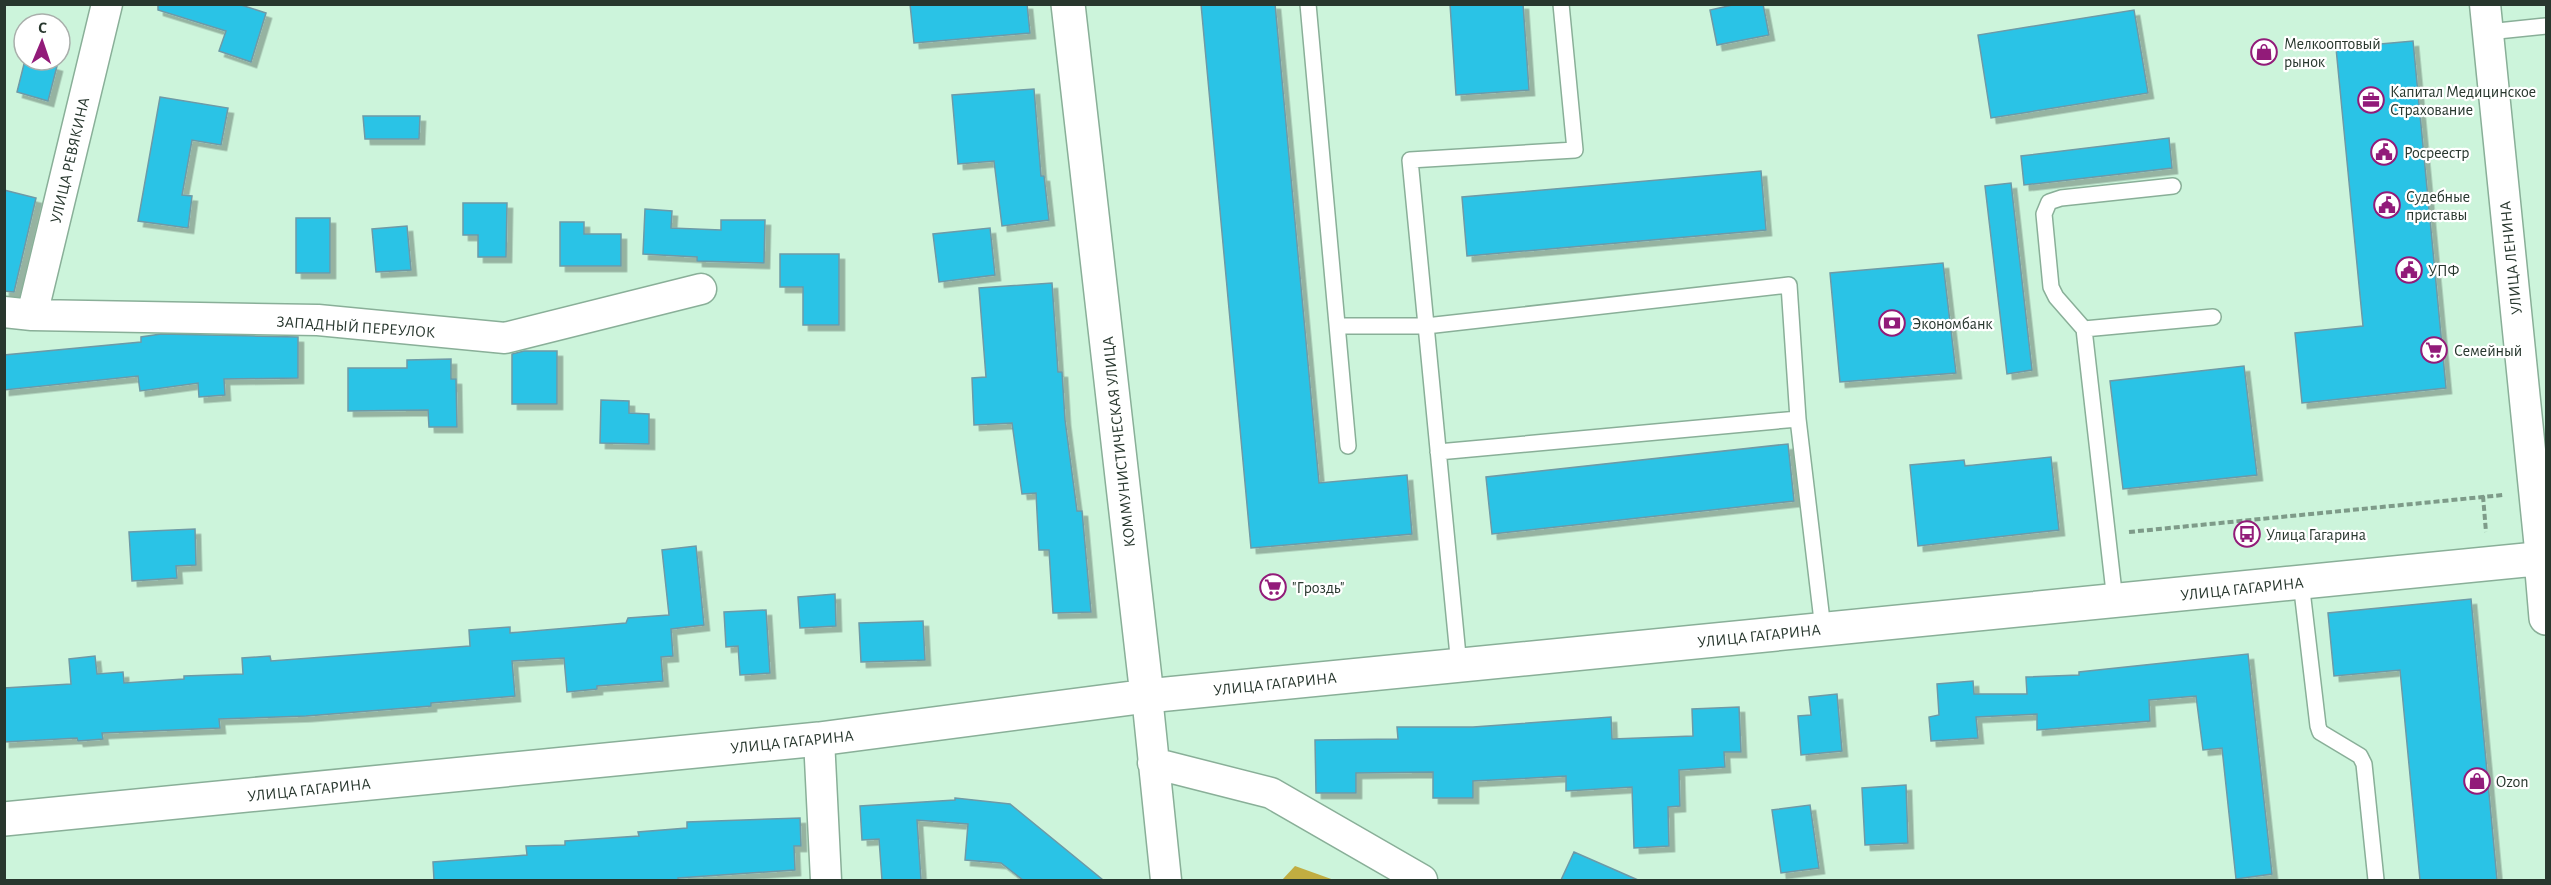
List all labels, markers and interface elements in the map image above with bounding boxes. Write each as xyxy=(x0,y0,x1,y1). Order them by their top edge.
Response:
north arrow xyxy=(12,12,72,72)
text: С xyxy=(38,20,47,36)
place label: Мелкооптовый рынок xyxy=(2284,36,2381,70)
shop icon: Мелкооптовый рынок xyxy=(2249,37,2279,67)
place label: Капитал Медицинское Страхование xyxy=(2390,84,2536,118)
office icon: Капитал Медицинское Страхование xyxy=(2356,85,2386,115)
street label: УЛИЦА РЕВЯКИНА xyxy=(48,95,92,225)
public building icon: Росреестр xyxy=(2369,137,2399,167)
place label: Росреестр xyxy=(2404,145,2469,161)
place label: Судебные приставы xyxy=(2406,189,2470,223)
public building icon: Судебные приставы xyxy=(2372,190,2402,220)
street label: УЛИЦА ЛЕНИНА xyxy=(2497,200,2525,315)
public building icon: УПФ xyxy=(2394,255,2424,285)
place label: УПФ xyxy=(2428,263,2460,279)
bank icon: Экономбанк xyxy=(1877,308,1907,338)
street label: ЗАПАДНЫЙ ПЕРЕУЛОК xyxy=(276,312,436,341)
place label: Экономбанк xyxy=(1912,316,1993,332)
street label: КОММУНИСТИЧЕСКАЯ УЛИЦА xyxy=(1100,335,1138,548)
supermarket icon: Семейный xyxy=(2419,335,2449,365)
place label: Семейный xyxy=(2454,343,2522,359)
bus stop icon: Улица Гагарина xyxy=(2232,519,2262,549)
place label: Улица Гагарина xyxy=(2266,527,2366,543)
supermarket icon: "Гроздь" xyxy=(1258,572,1288,602)
street label: УЛИЦА ГАГАРИНА xyxy=(2180,575,2305,603)
place label: "Гроздь" xyxy=(1292,580,1345,596)
street label: УЛИЦА ГАГАРИНА xyxy=(1697,622,1822,650)
street label: УЛИЦА ГАГАРИНА xyxy=(1213,670,1338,698)
street label: УЛИЦА ГАГАРИНА xyxy=(730,728,855,756)
shop icon: Ozon xyxy=(2462,766,2492,796)
place label: Ozon xyxy=(2496,774,2528,790)
street label: УЛИЦА ГАГАРИНА xyxy=(247,776,372,804)

